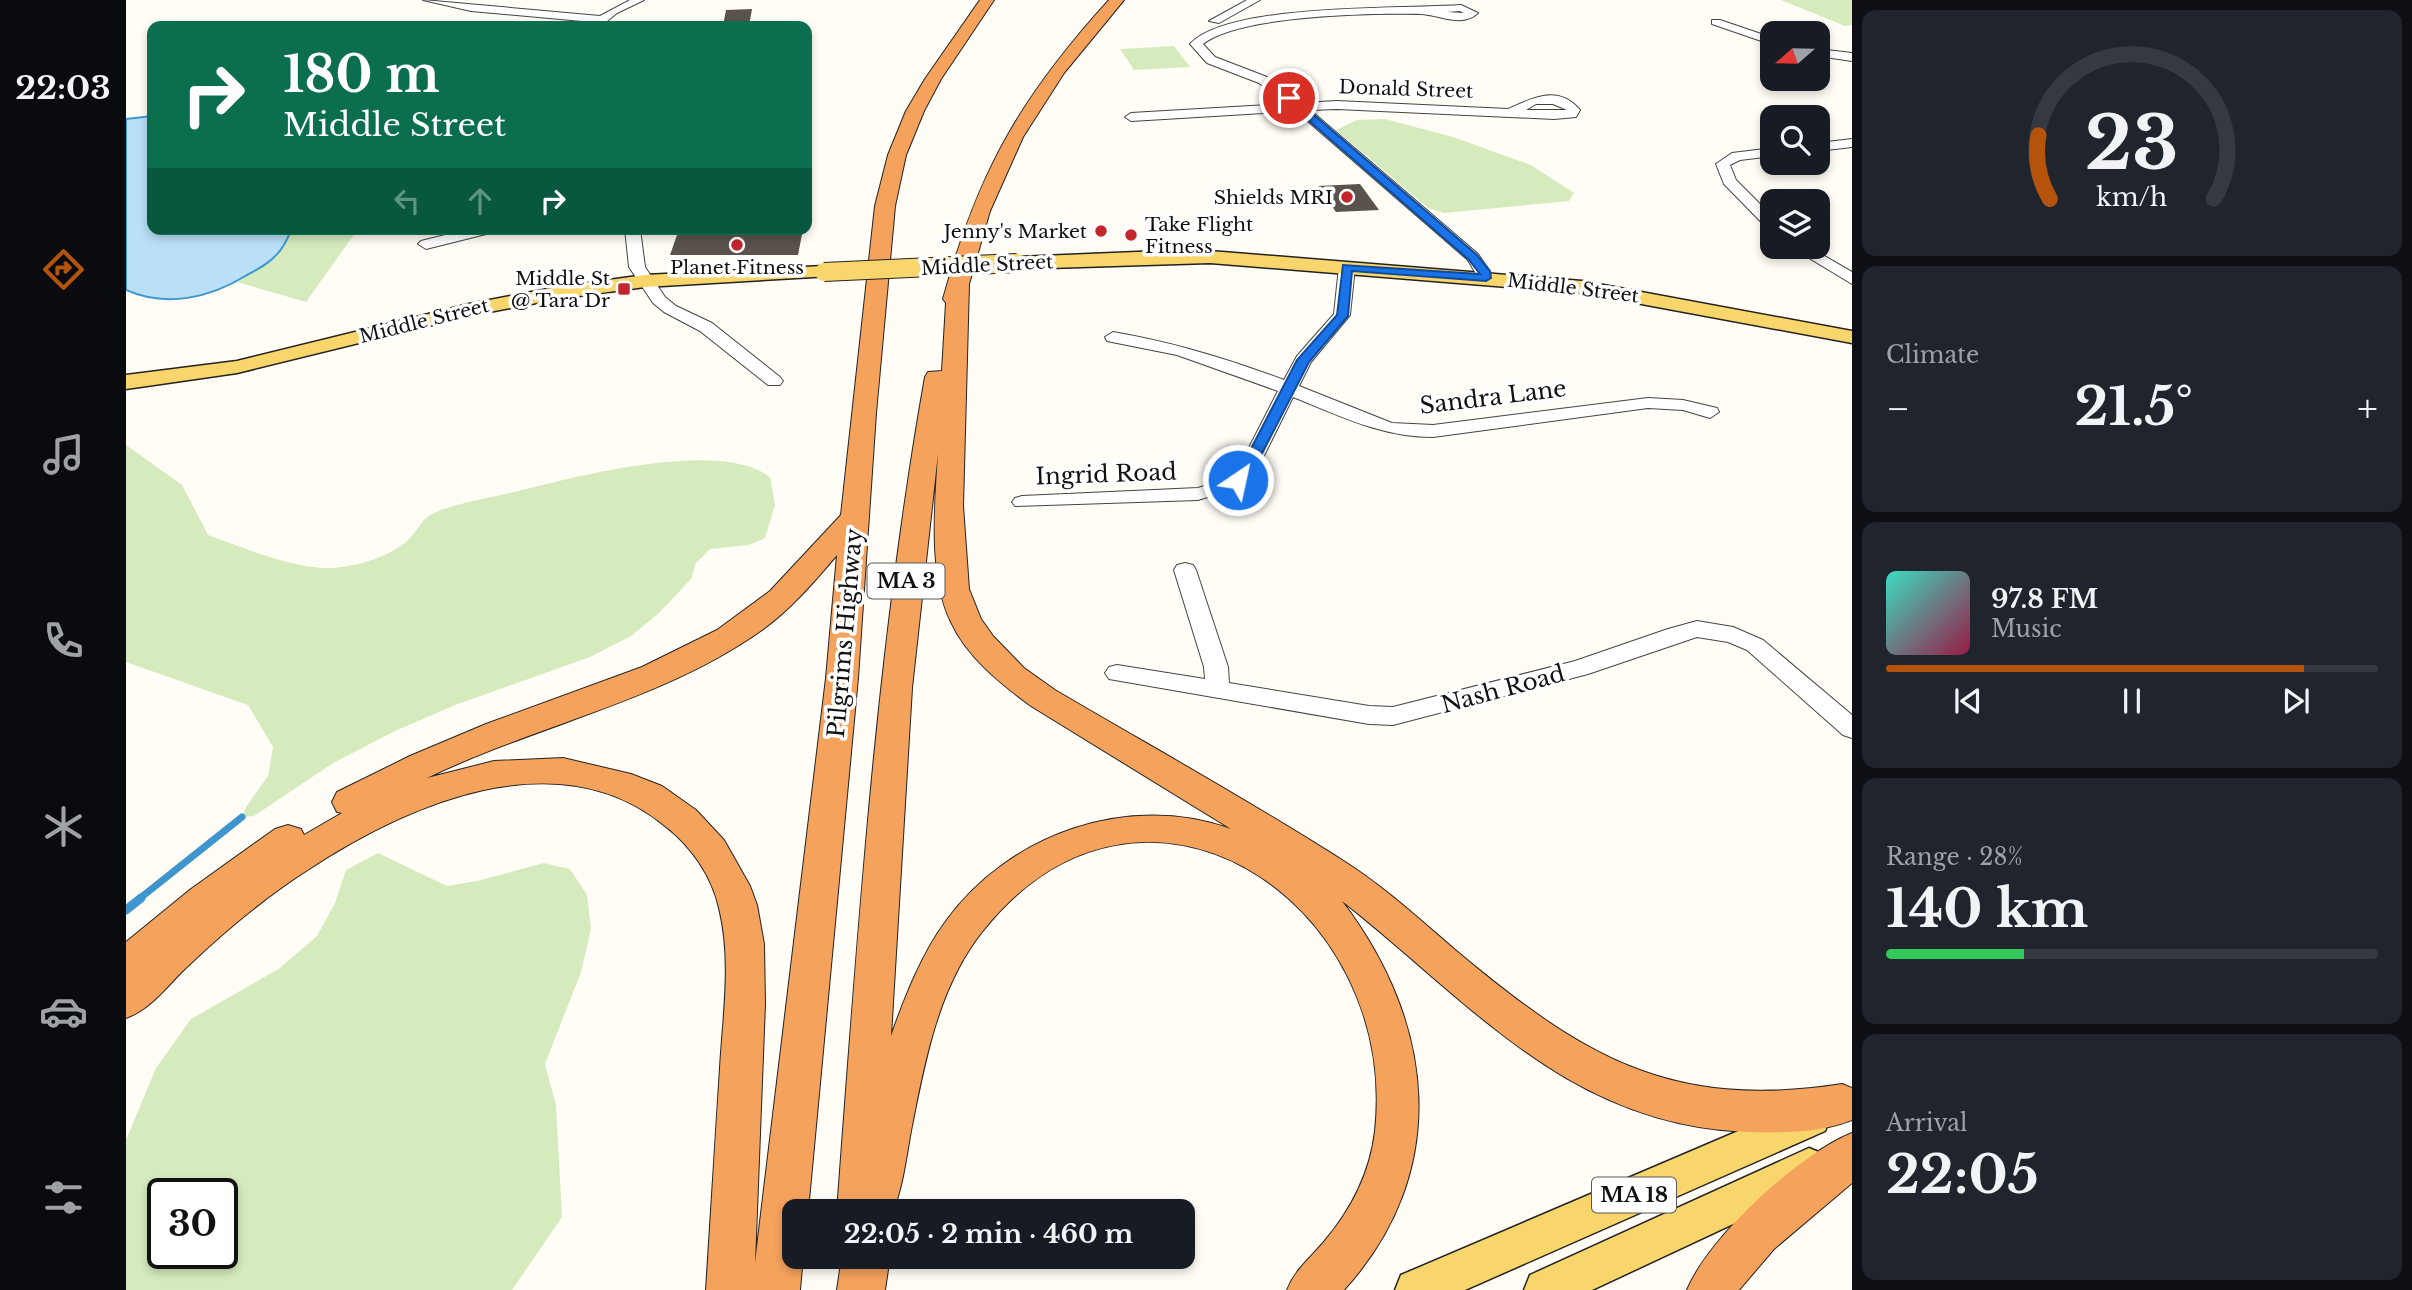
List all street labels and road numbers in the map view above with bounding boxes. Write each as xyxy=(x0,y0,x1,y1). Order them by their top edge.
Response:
street label: Donald Street xyxy=(1338,75,1474,103)
street label: Middle Street xyxy=(920,250,1055,280)
street label: Middle Street xyxy=(1506,269,1641,308)
street label: Middle Street xyxy=(357,294,492,348)
street label: Sandra Lane xyxy=(1418,374,1568,420)
street label: Ingrid Road xyxy=(1035,458,1177,490)
street label: Pilgrims Highway xyxy=(822,527,868,739)
road number: MA 3 xyxy=(868,564,944,598)
street label: Nash Road xyxy=(1438,659,1568,719)
road number: MA 18 xyxy=(1592,1178,1676,1212)

